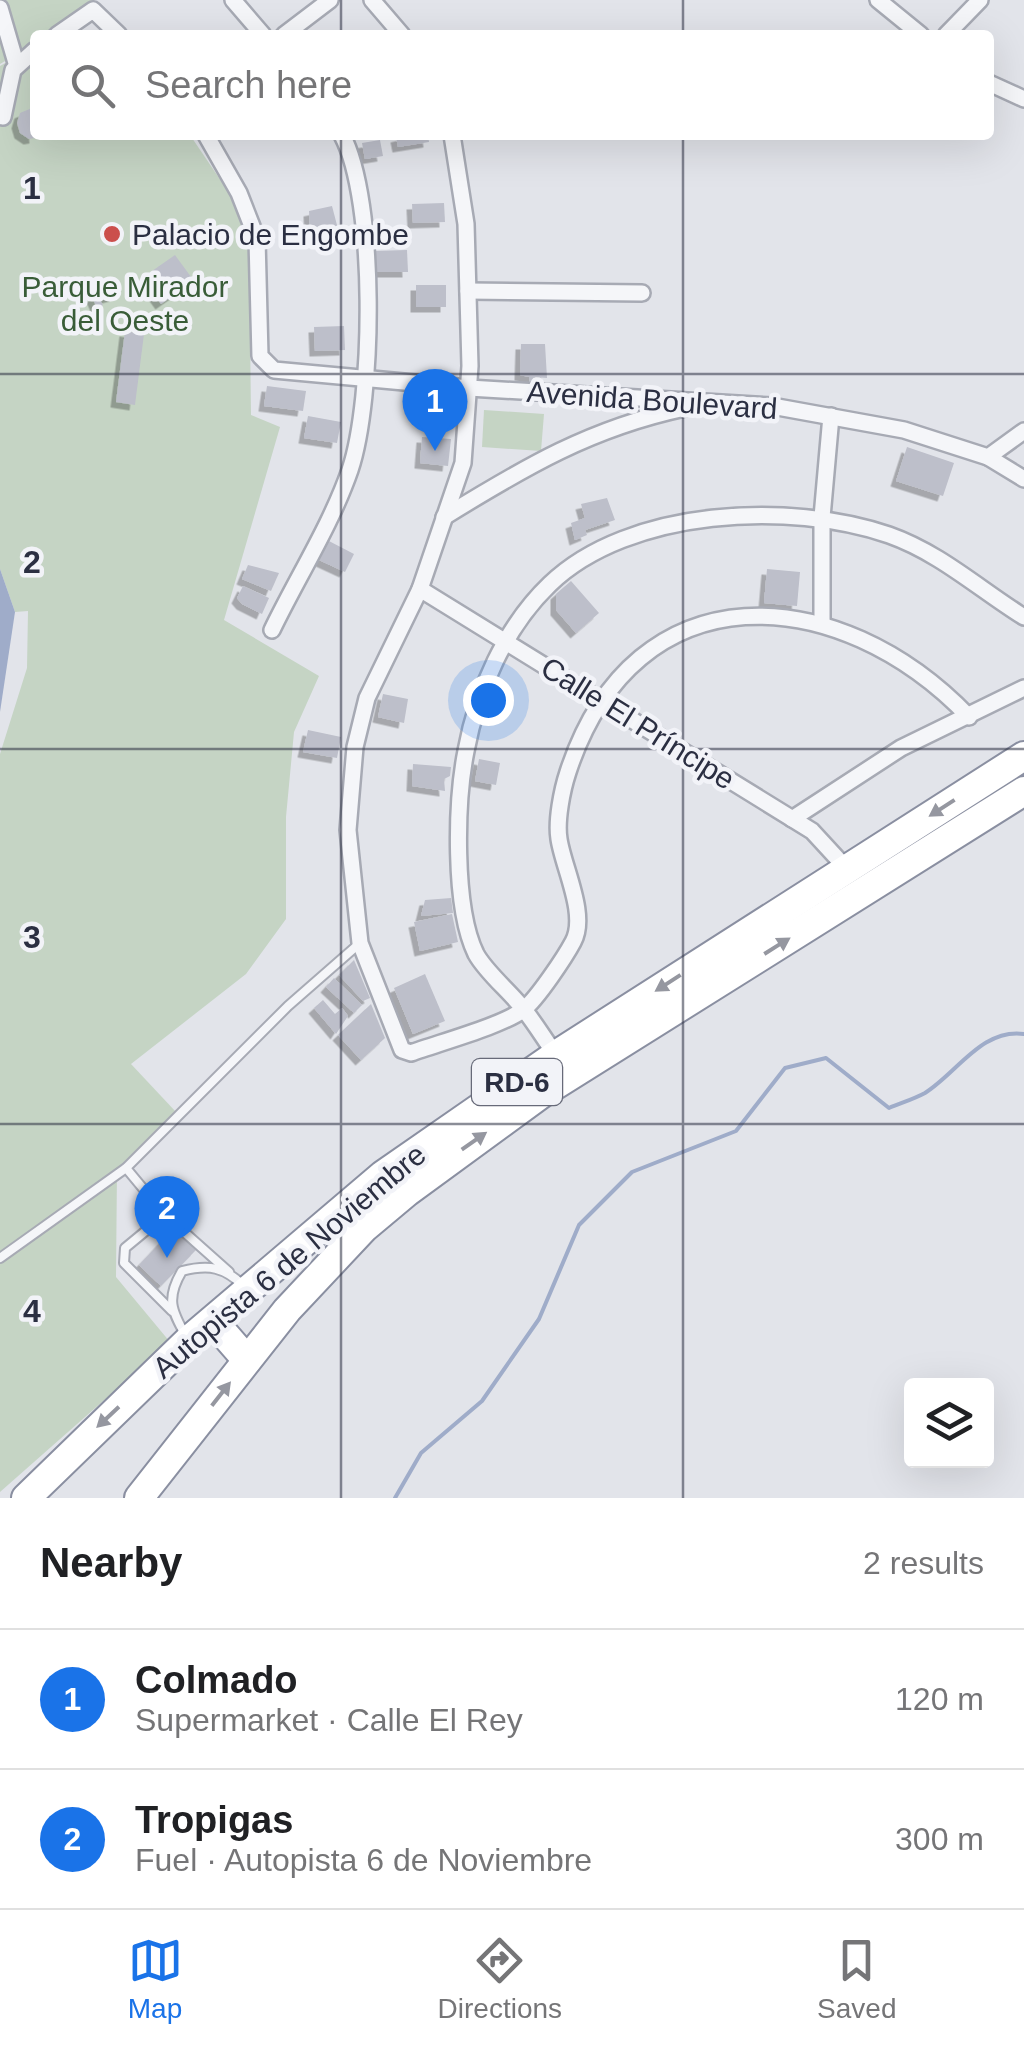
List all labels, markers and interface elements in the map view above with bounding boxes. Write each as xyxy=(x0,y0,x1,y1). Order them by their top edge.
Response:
search box xyxy=(30,30,994,140)
icon: search xyxy=(65,58,120,113)
text: Search here xyxy=(145,64,352,106)
text: 1 xyxy=(23,170,41,206)
place label: Palacio de Engombe xyxy=(132,218,409,251)
marker: Palacio de Engombe xyxy=(101,223,123,245)
park label: Parque Mirador del Oeste xyxy=(22,270,228,337)
pin: 1 xyxy=(402,368,468,451)
street label: Avenida Boulevard xyxy=(526,375,778,425)
text: 2 xyxy=(23,544,41,580)
street label: Calle El Príncipe xyxy=(535,650,741,796)
your location xyxy=(463,675,514,726)
one-way arrow xyxy=(928,798,955,816)
text: 3 xyxy=(23,919,41,955)
one-way arrow xyxy=(763,938,791,955)
one-way arrow xyxy=(654,974,682,992)
road number: RD-6 xyxy=(472,1059,562,1105)
one-way arrow xyxy=(461,1132,488,1151)
street label: Autopista 6 de Noviembre xyxy=(146,1137,432,1385)
pin: 2 xyxy=(134,1176,200,1258)
text: 4 xyxy=(23,1293,41,1329)
map controls xyxy=(904,1378,994,1468)
button: layers xyxy=(904,1378,994,1468)
one-way arrow xyxy=(210,1381,231,1407)
one-way arrow xyxy=(96,1405,120,1428)
text: Nearby xyxy=(40,1539,182,1586)
text: 2 results xyxy=(863,1545,984,1581)
text: Colmado xyxy=(135,1659,298,1701)
text: 1 xyxy=(64,1681,81,1717)
text: 120 m xyxy=(895,1681,984,1717)
text: Supermarket · Calle El Rey xyxy=(135,1702,523,1738)
text: Tropigas xyxy=(135,1799,293,1841)
text: 2 xyxy=(64,1821,81,1857)
text: 300 m xyxy=(895,1821,984,1857)
text: Fuel · Autopista 6 de Noviembre xyxy=(135,1842,592,1878)
tab: Map xyxy=(128,1933,183,2025)
tab: Directions xyxy=(438,1933,562,2025)
tab: Saved xyxy=(817,1933,896,2025)

